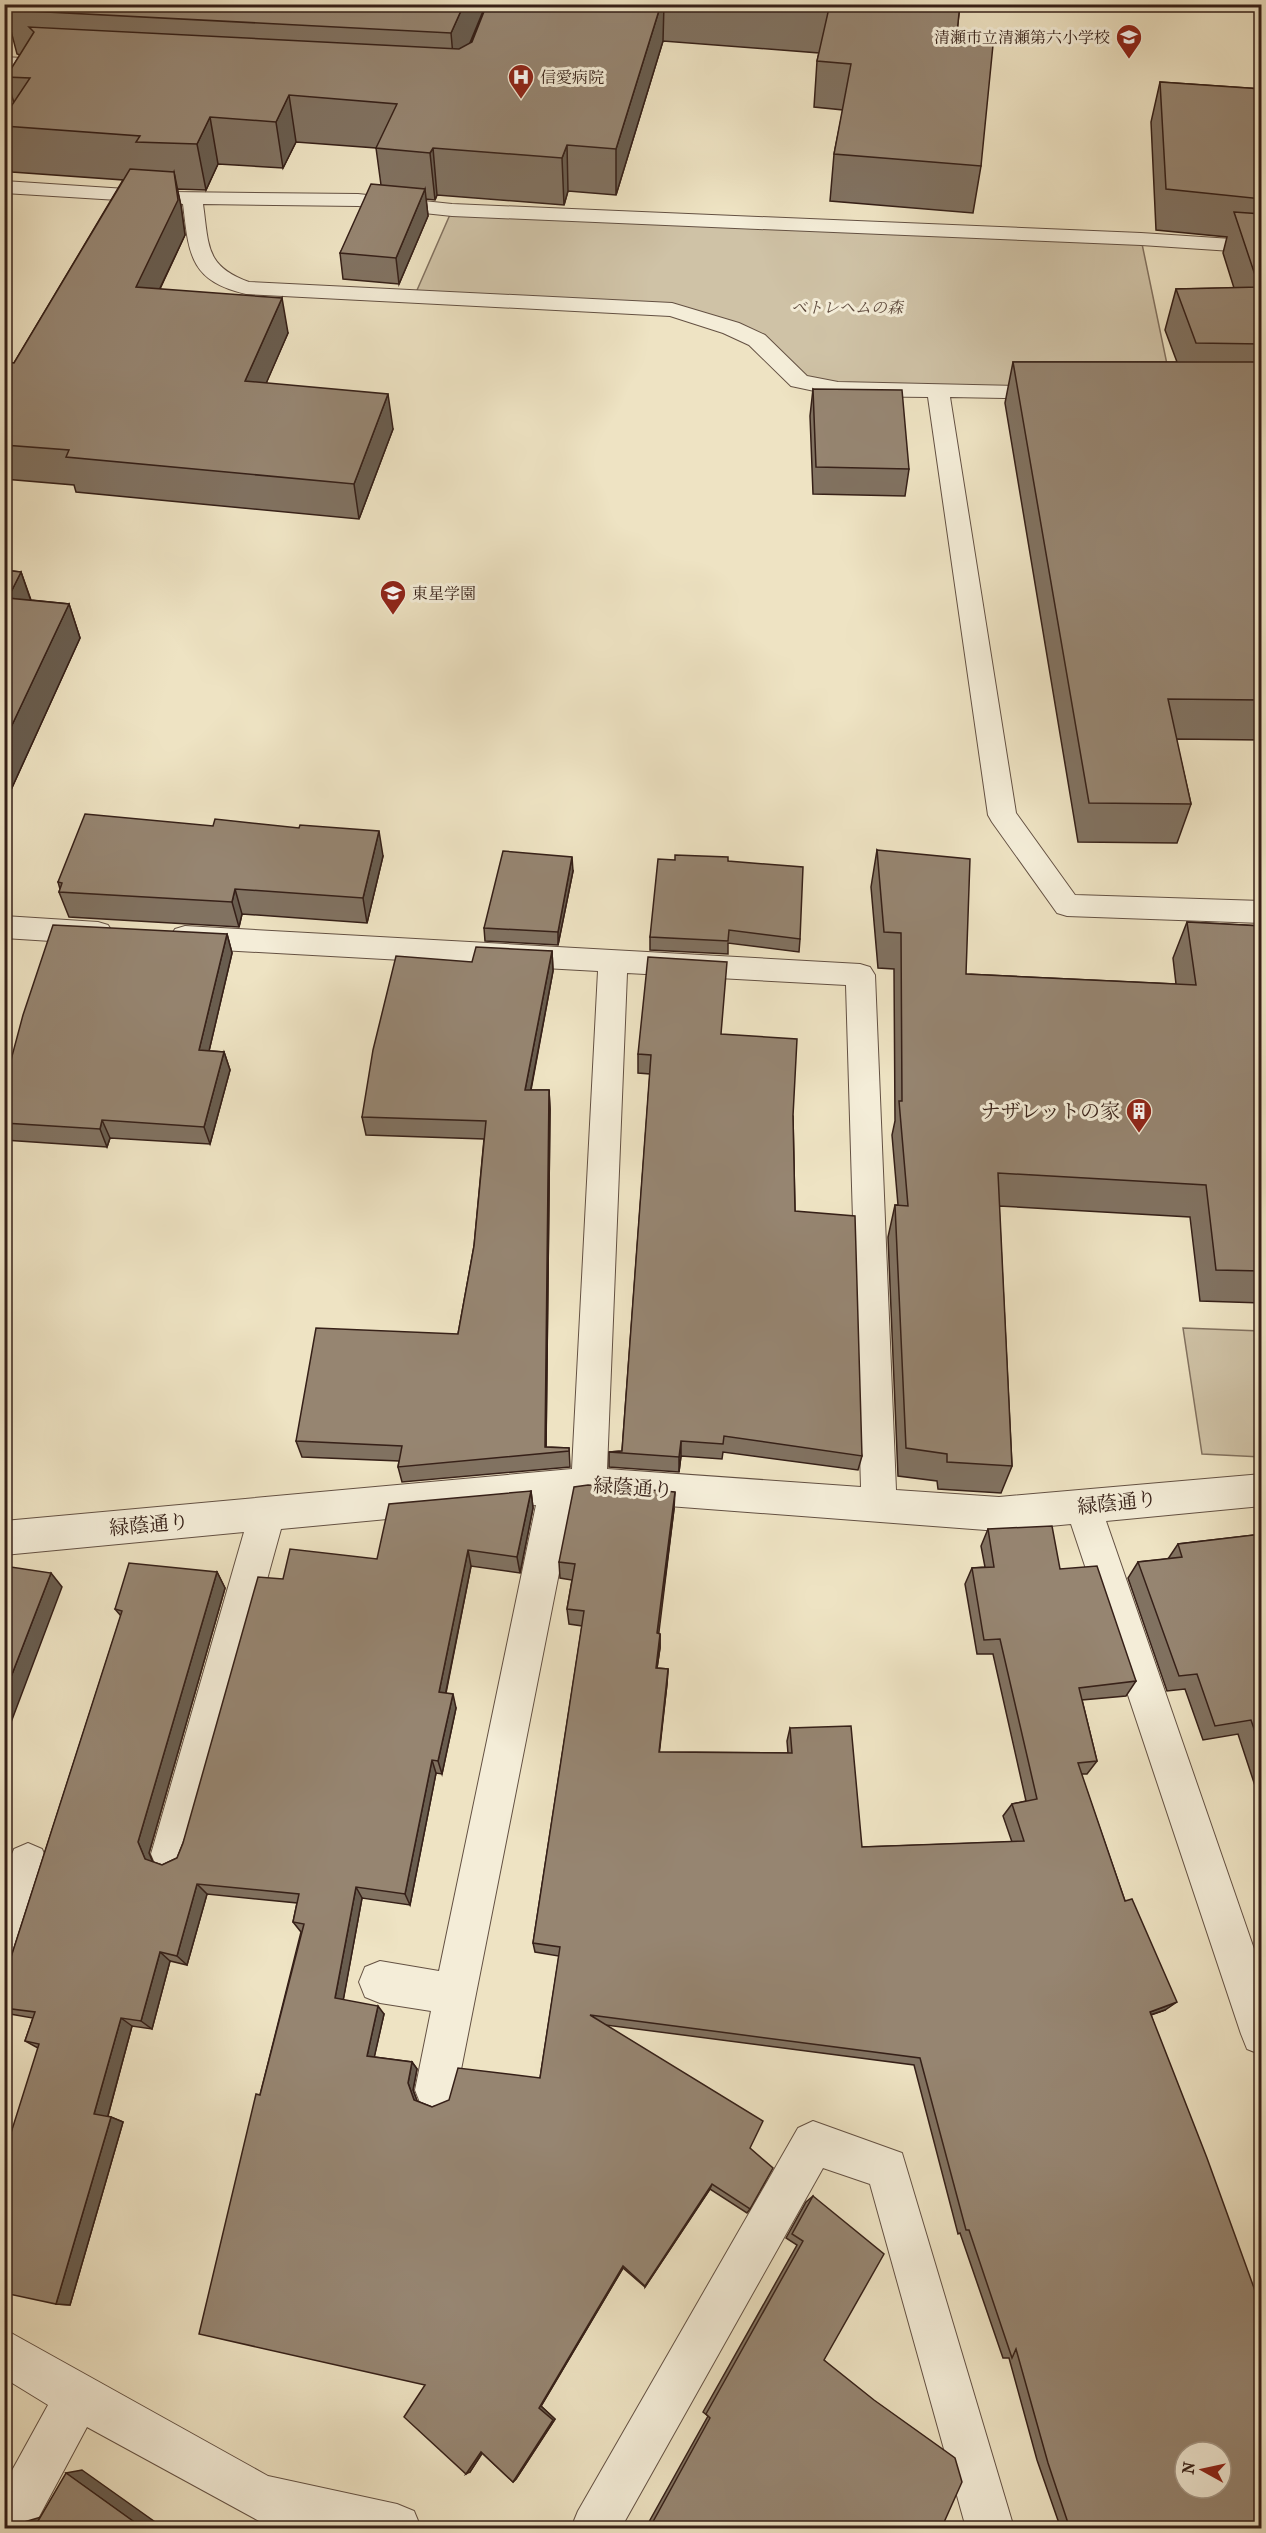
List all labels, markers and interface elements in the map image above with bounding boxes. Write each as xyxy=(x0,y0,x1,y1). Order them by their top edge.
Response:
school or university icon: 清瀬市立清瀬第六小学校 xyxy=(1114,22,1144,60)
place label: 清瀬市立清瀬第六小学校 xyxy=(934,28,1110,47)
hospital icon: 信愛病院 xyxy=(506,62,536,100)
place label: 信愛病院 xyxy=(540,68,604,87)
park label: ベトレヘムの森 xyxy=(791,298,905,317)
school or university icon: 東星学園 xyxy=(378,578,408,616)
place label: 東星学園 xyxy=(412,584,476,603)
building icon: ナザレットの家 xyxy=(1124,1096,1154,1134)
place label: ナザレットの家 xyxy=(981,1100,1120,1123)
street label: 緑蔭通り xyxy=(592,1474,674,1502)
street label: 緑蔭通り xyxy=(1076,1487,1158,1519)
street label: 緑蔭通り xyxy=(108,1510,190,1540)
north arrow xyxy=(1173,2440,1233,2500)
text: N xyxy=(1178,2460,1199,2475)

